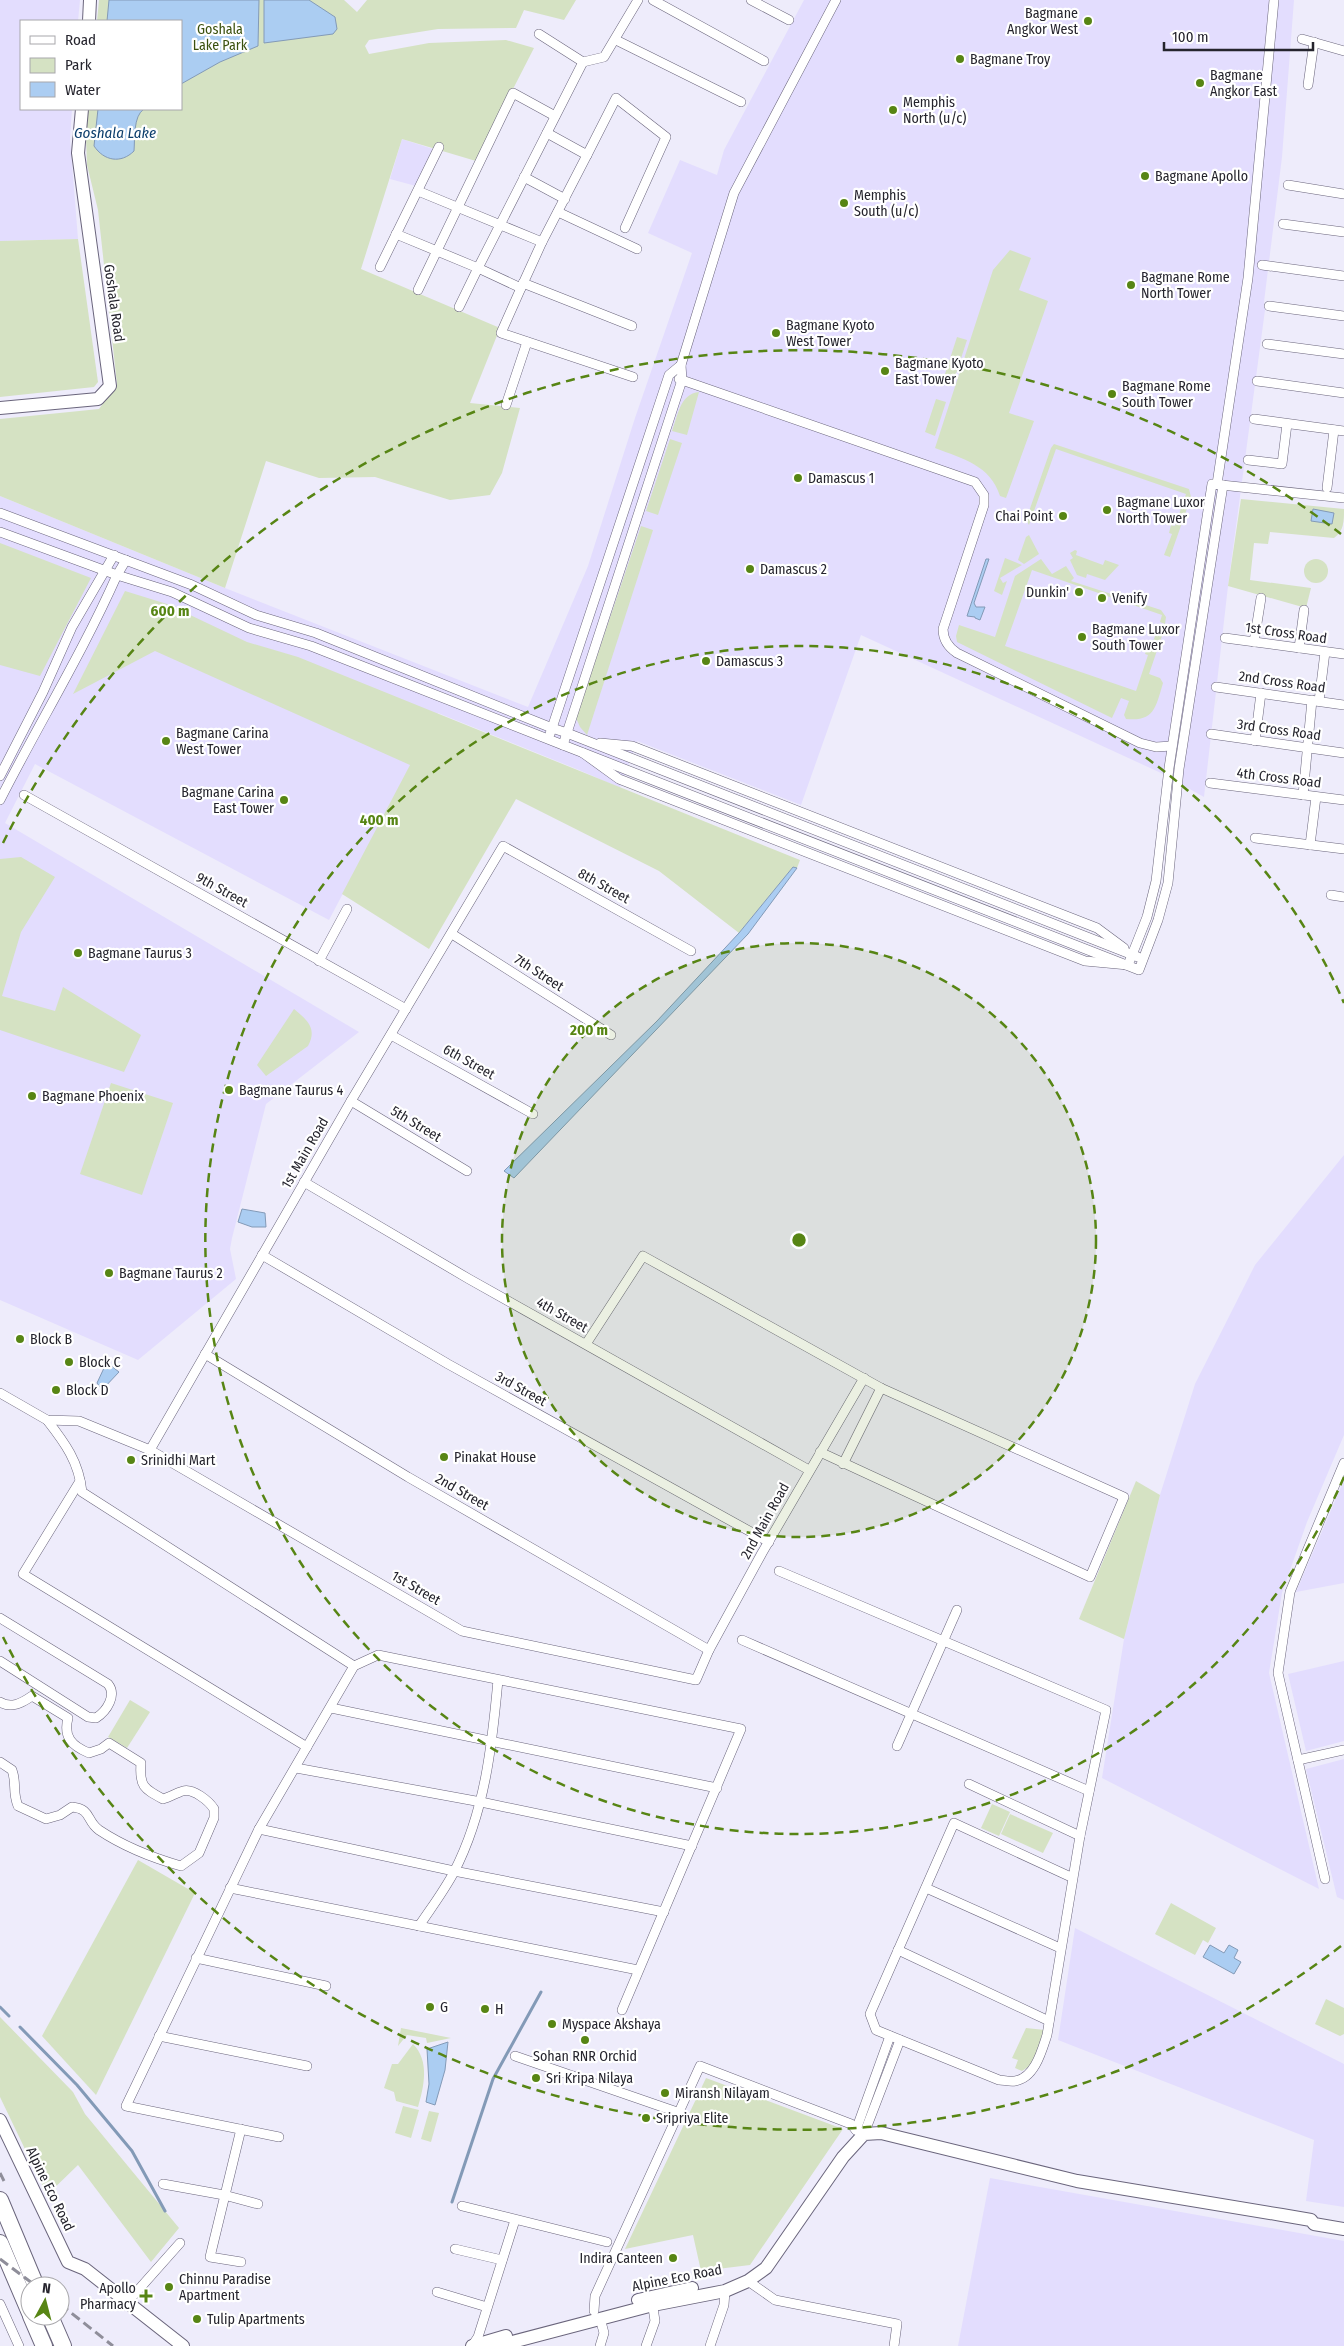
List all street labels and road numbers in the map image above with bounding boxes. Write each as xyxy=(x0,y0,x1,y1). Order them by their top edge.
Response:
street label: Goshala Road xyxy=(100,263,128,343)
street label: 1st Cross Road xyxy=(1244,619,1328,647)
street label: 2nd Cross Road xyxy=(1238,668,1326,696)
street label: 3rd Cross Road xyxy=(1236,716,1322,744)
street label: 4th Cross Road xyxy=(1236,764,1322,792)
street label: 8th Street xyxy=(575,865,633,907)
street label: 9th Street xyxy=(193,869,251,911)
street label: 7th Street xyxy=(511,951,567,995)
street label: 6th Street xyxy=(440,1041,498,1083)
street label: 5th Street xyxy=(388,1102,445,1146)
street label: 1st Main Road xyxy=(278,1114,332,1192)
street label: 4th Street xyxy=(533,1294,591,1336)
street label: 3rd Street xyxy=(492,1368,550,1410)
street label: 2nd Street xyxy=(432,1470,492,1514)
street label: 2nd Main Road xyxy=(737,1480,793,1562)
street label: 1st Street xyxy=(388,1567,444,1609)
street label: Alpine Eco Road xyxy=(22,2144,78,2234)
street label: Alpine Eco Road xyxy=(631,2261,723,2295)

